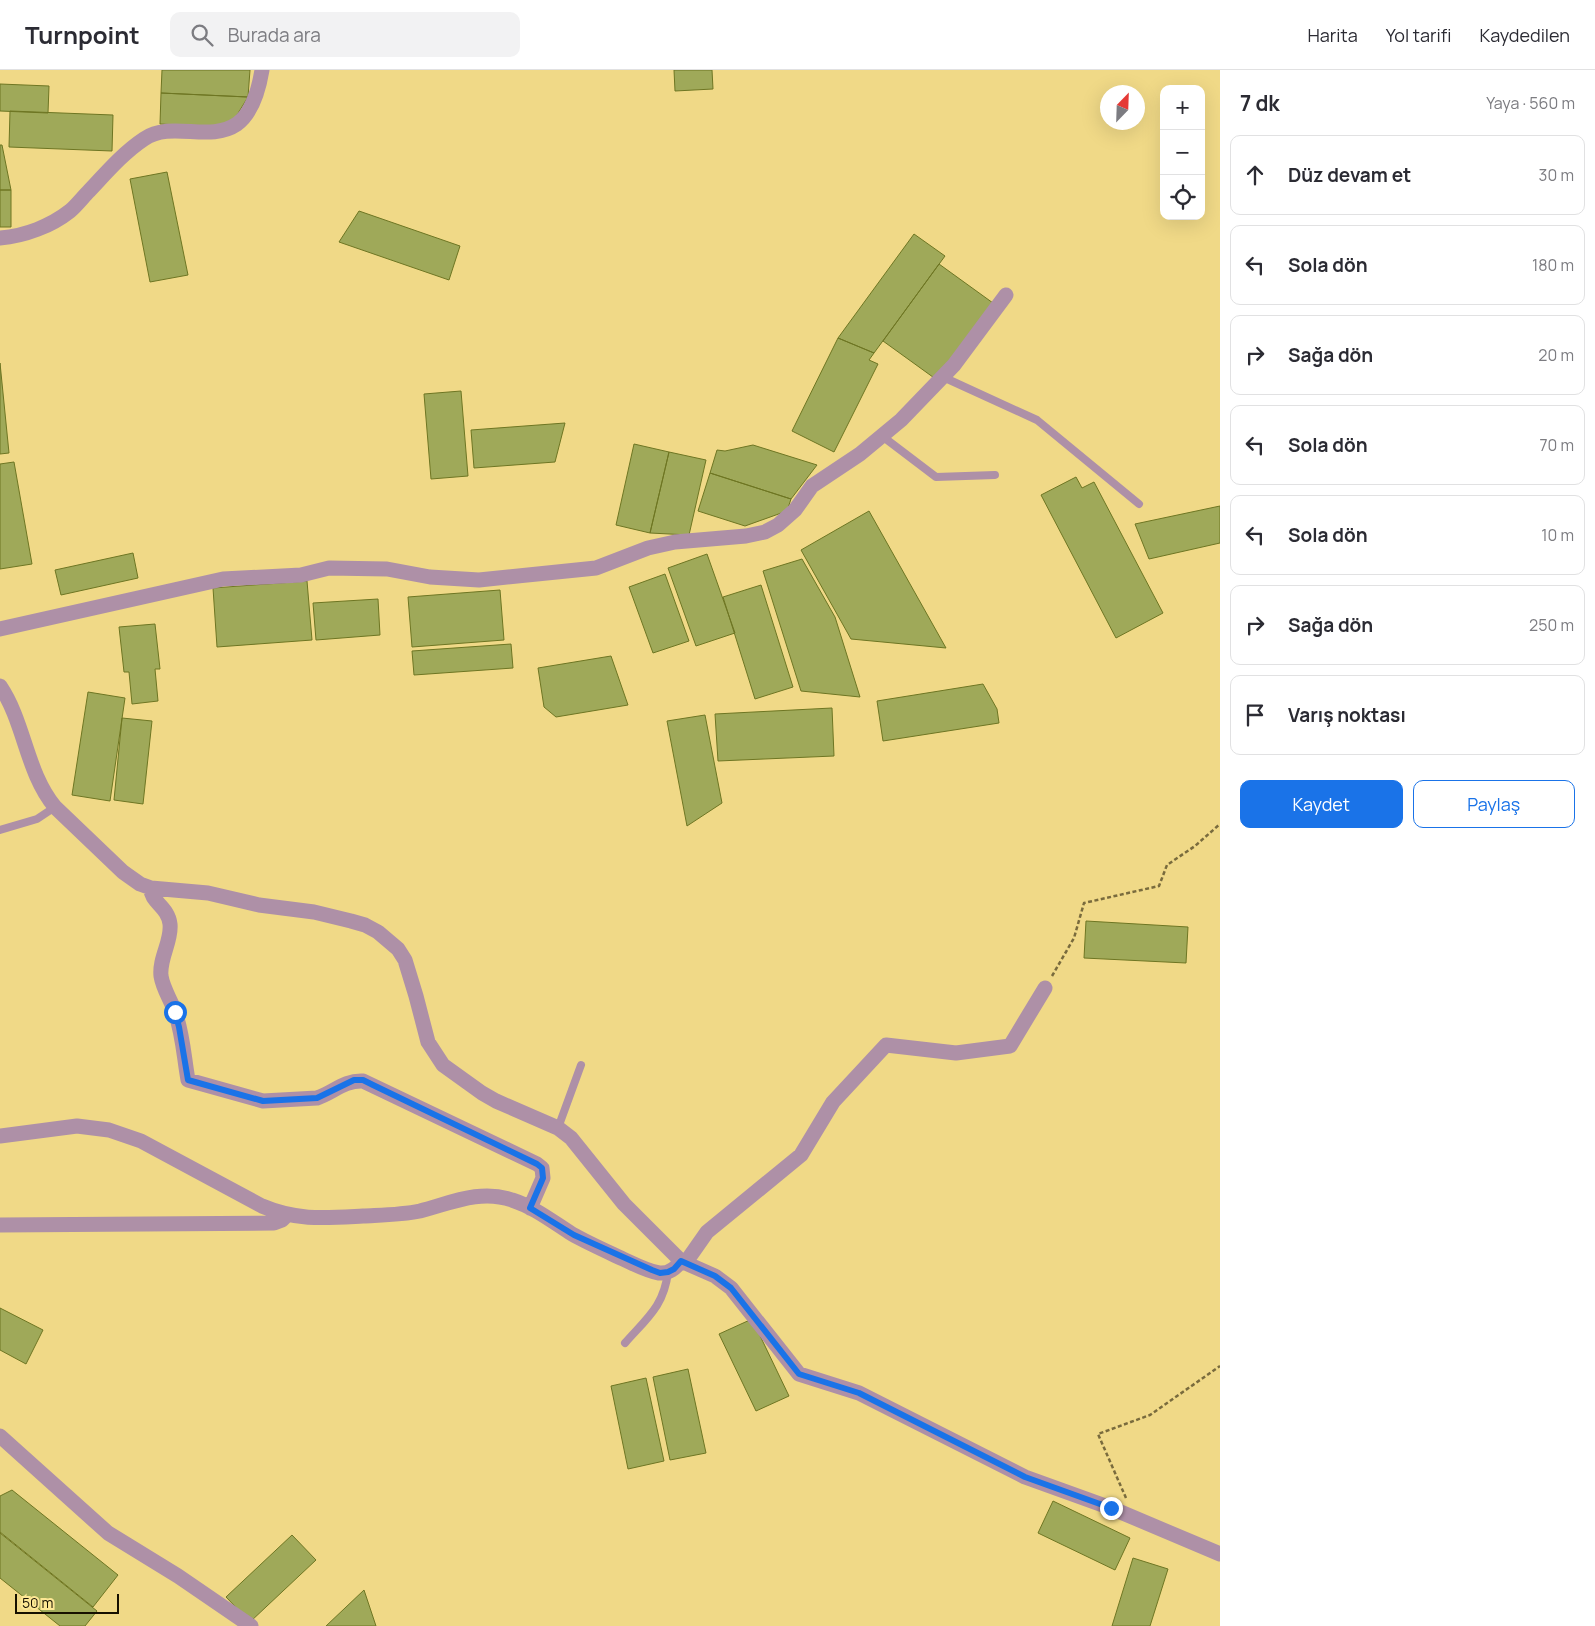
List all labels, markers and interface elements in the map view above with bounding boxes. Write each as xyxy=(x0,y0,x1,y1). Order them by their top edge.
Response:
search box xyxy=(170,12,520,57)
text: Turnpoint xyxy=(25,18,140,51)
icon: search xyxy=(188,21,216,49)
text: Burada ara xyxy=(228,22,321,48)
text: Harita xyxy=(1308,23,1358,47)
text: Yol tarifi xyxy=(1386,23,1452,47)
text: Kaydedilen xyxy=(1480,23,1570,47)
north arrow xyxy=(1100,85,1145,130)
map controls xyxy=(1160,85,1205,220)
button: + xyxy=(1160,85,1205,130)
text: 7 dk xyxy=(1240,89,1280,117)
text: Yaya · 560 m xyxy=(1486,92,1575,114)
button: − xyxy=(1160,130,1205,175)
icon: ahead xyxy=(1241,161,1269,189)
text: Düz devam et xyxy=(1288,162,1411,188)
text: 30 m xyxy=(1539,164,1574,186)
button: locate xyxy=(1160,175,1205,220)
icon: left xyxy=(1241,251,1269,279)
text: Sola dön xyxy=(1288,252,1368,278)
text: 180 m xyxy=(1532,254,1574,276)
icon: right xyxy=(1241,341,1269,369)
text: Sağa dön xyxy=(1288,342,1373,368)
text: 20 m xyxy=(1538,344,1574,366)
icon: left xyxy=(1241,431,1269,459)
text: Sola dön xyxy=(1288,432,1368,458)
text: 70 m xyxy=(1539,434,1574,456)
icon: left xyxy=(1241,521,1269,549)
text: Sola dön xyxy=(1288,522,1368,548)
text: 10 m xyxy=(1541,524,1574,546)
icon: right xyxy=(1241,611,1269,639)
text: Sağa dön xyxy=(1288,612,1373,638)
text: 250 m xyxy=(1529,614,1574,636)
icon: arrive xyxy=(1241,701,1269,729)
text: Varış noktası xyxy=(1288,702,1406,728)
button: Kaydet xyxy=(1240,780,1403,828)
button: Paylaş xyxy=(1413,780,1575,828)
route start xyxy=(164,1001,187,1024)
route end xyxy=(1100,1497,1123,1520)
scale bar xyxy=(15,1591,119,1614)
text: 50 m xyxy=(22,1593,53,1612)

